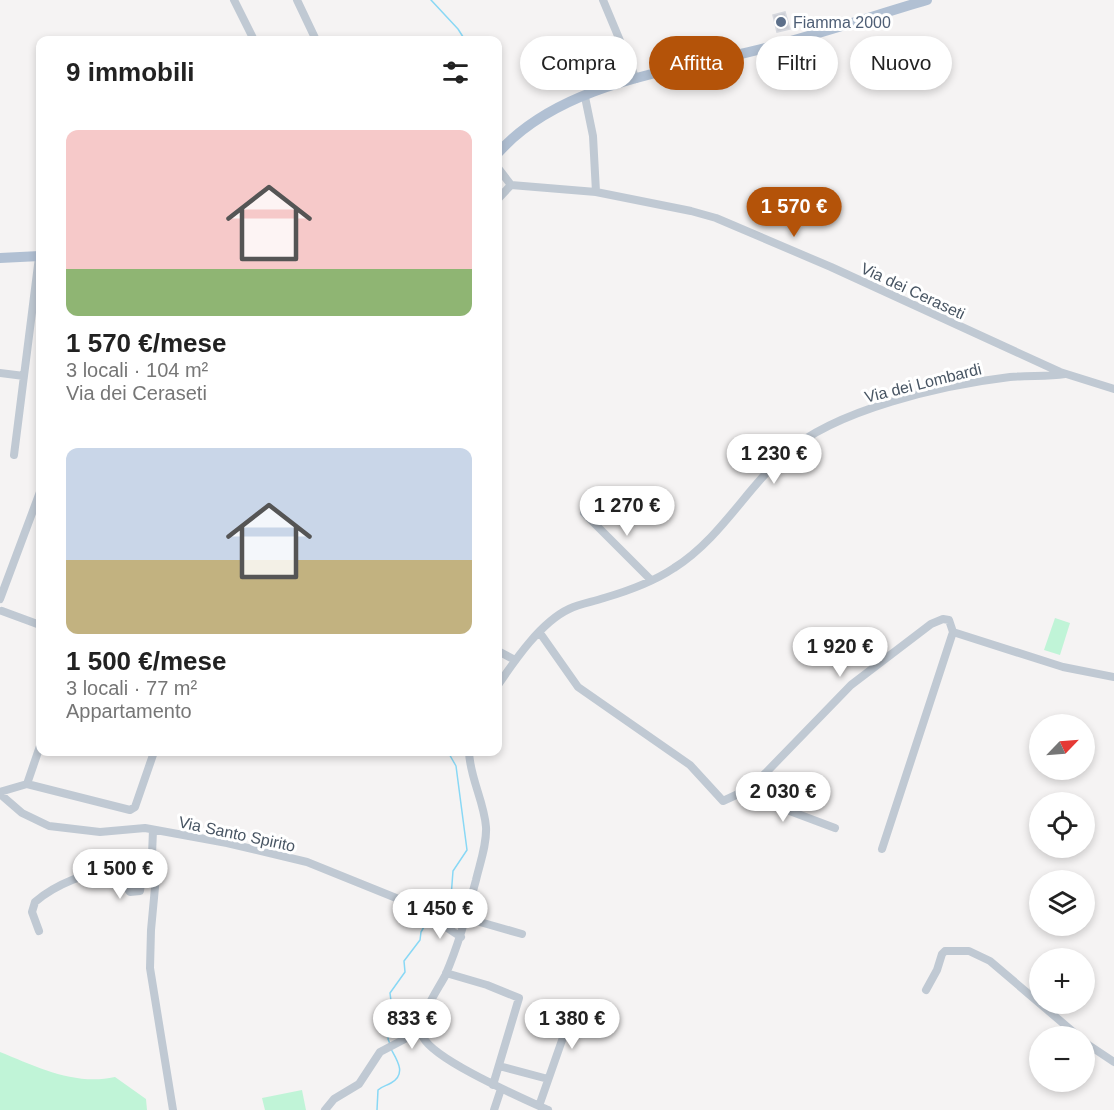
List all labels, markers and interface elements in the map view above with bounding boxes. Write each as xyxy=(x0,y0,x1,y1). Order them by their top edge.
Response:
place label: Fiamma 2000 xyxy=(793,14,891,31)
marker: Fiamma 2000 xyxy=(774,15,788,29)
chip: Compra xyxy=(520,36,637,90)
chip: Affitta xyxy=(649,36,744,90)
chip: Filtri xyxy=(756,36,838,90)
chip: Nuovo xyxy=(850,36,952,90)
icon: filters xyxy=(439,56,472,89)
text: 9 immobili xyxy=(66,57,195,87)
icon: home xyxy=(215,169,323,277)
pin: 1 570 € xyxy=(739,187,849,238)
text: 1 570 € xyxy=(761,195,827,217)
street label: Via dei Ceraseti xyxy=(858,259,968,323)
text: 1 570 €/mese xyxy=(66,328,226,358)
text: 3 locali · 104 m² xyxy=(66,359,208,381)
street label: Via dei Lombardi xyxy=(863,360,983,406)
text: Via dei Ceraseti xyxy=(66,382,207,404)
pin: 1 230 € xyxy=(719,434,829,485)
text: 1 230 € xyxy=(741,442,807,464)
pin: 1 270 € xyxy=(572,486,682,537)
icon: home xyxy=(215,487,323,595)
text: 1 270 € xyxy=(594,494,660,516)
pin: 1 920 € xyxy=(785,627,895,678)
text: 1 920 € xyxy=(807,635,873,657)
text: 1 500 €/mese xyxy=(66,646,226,676)
text: 3 locali · 77 m² xyxy=(66,677,197,699)
text: Appartamento xyxy=(66,700,192,722)
north arrow xyxy=(1029,714,1095,780)
map controls xyxy=(1029,714,1095,1092)
pin: 2 030 € xyxy=(728,772,838,823)
text: 2 030 € xyxy=(750,780,816,802)
button: locate xyxy=(1029,792,1095,858)
street label: Via Santo Spirito xyxy=(177,813,297,855)
pin: 1 500 € xyxy=(65,849,175,900)
text: 1 500 € xyxy=(87,857,153,879)
button: layers xyxy=(1029,870,1095,936)
pin: 1 450 € xyxy=(385,889,495,940)
text: 1 450 € xyxy=(407,897,473,919)
button: + xyxy=(1029,948,1095,1014)
pin: 833 € xyxy=(370,999,454,1050)
pin: 1 380 € xyxy=(517,999,627,1050)
text: 833 € xyxy=(387,1007,437,1029)
text: 1 380 € xyxy=(539,1007,605,1029)
button: − xyxy=(1029,1026,1095,1092)

